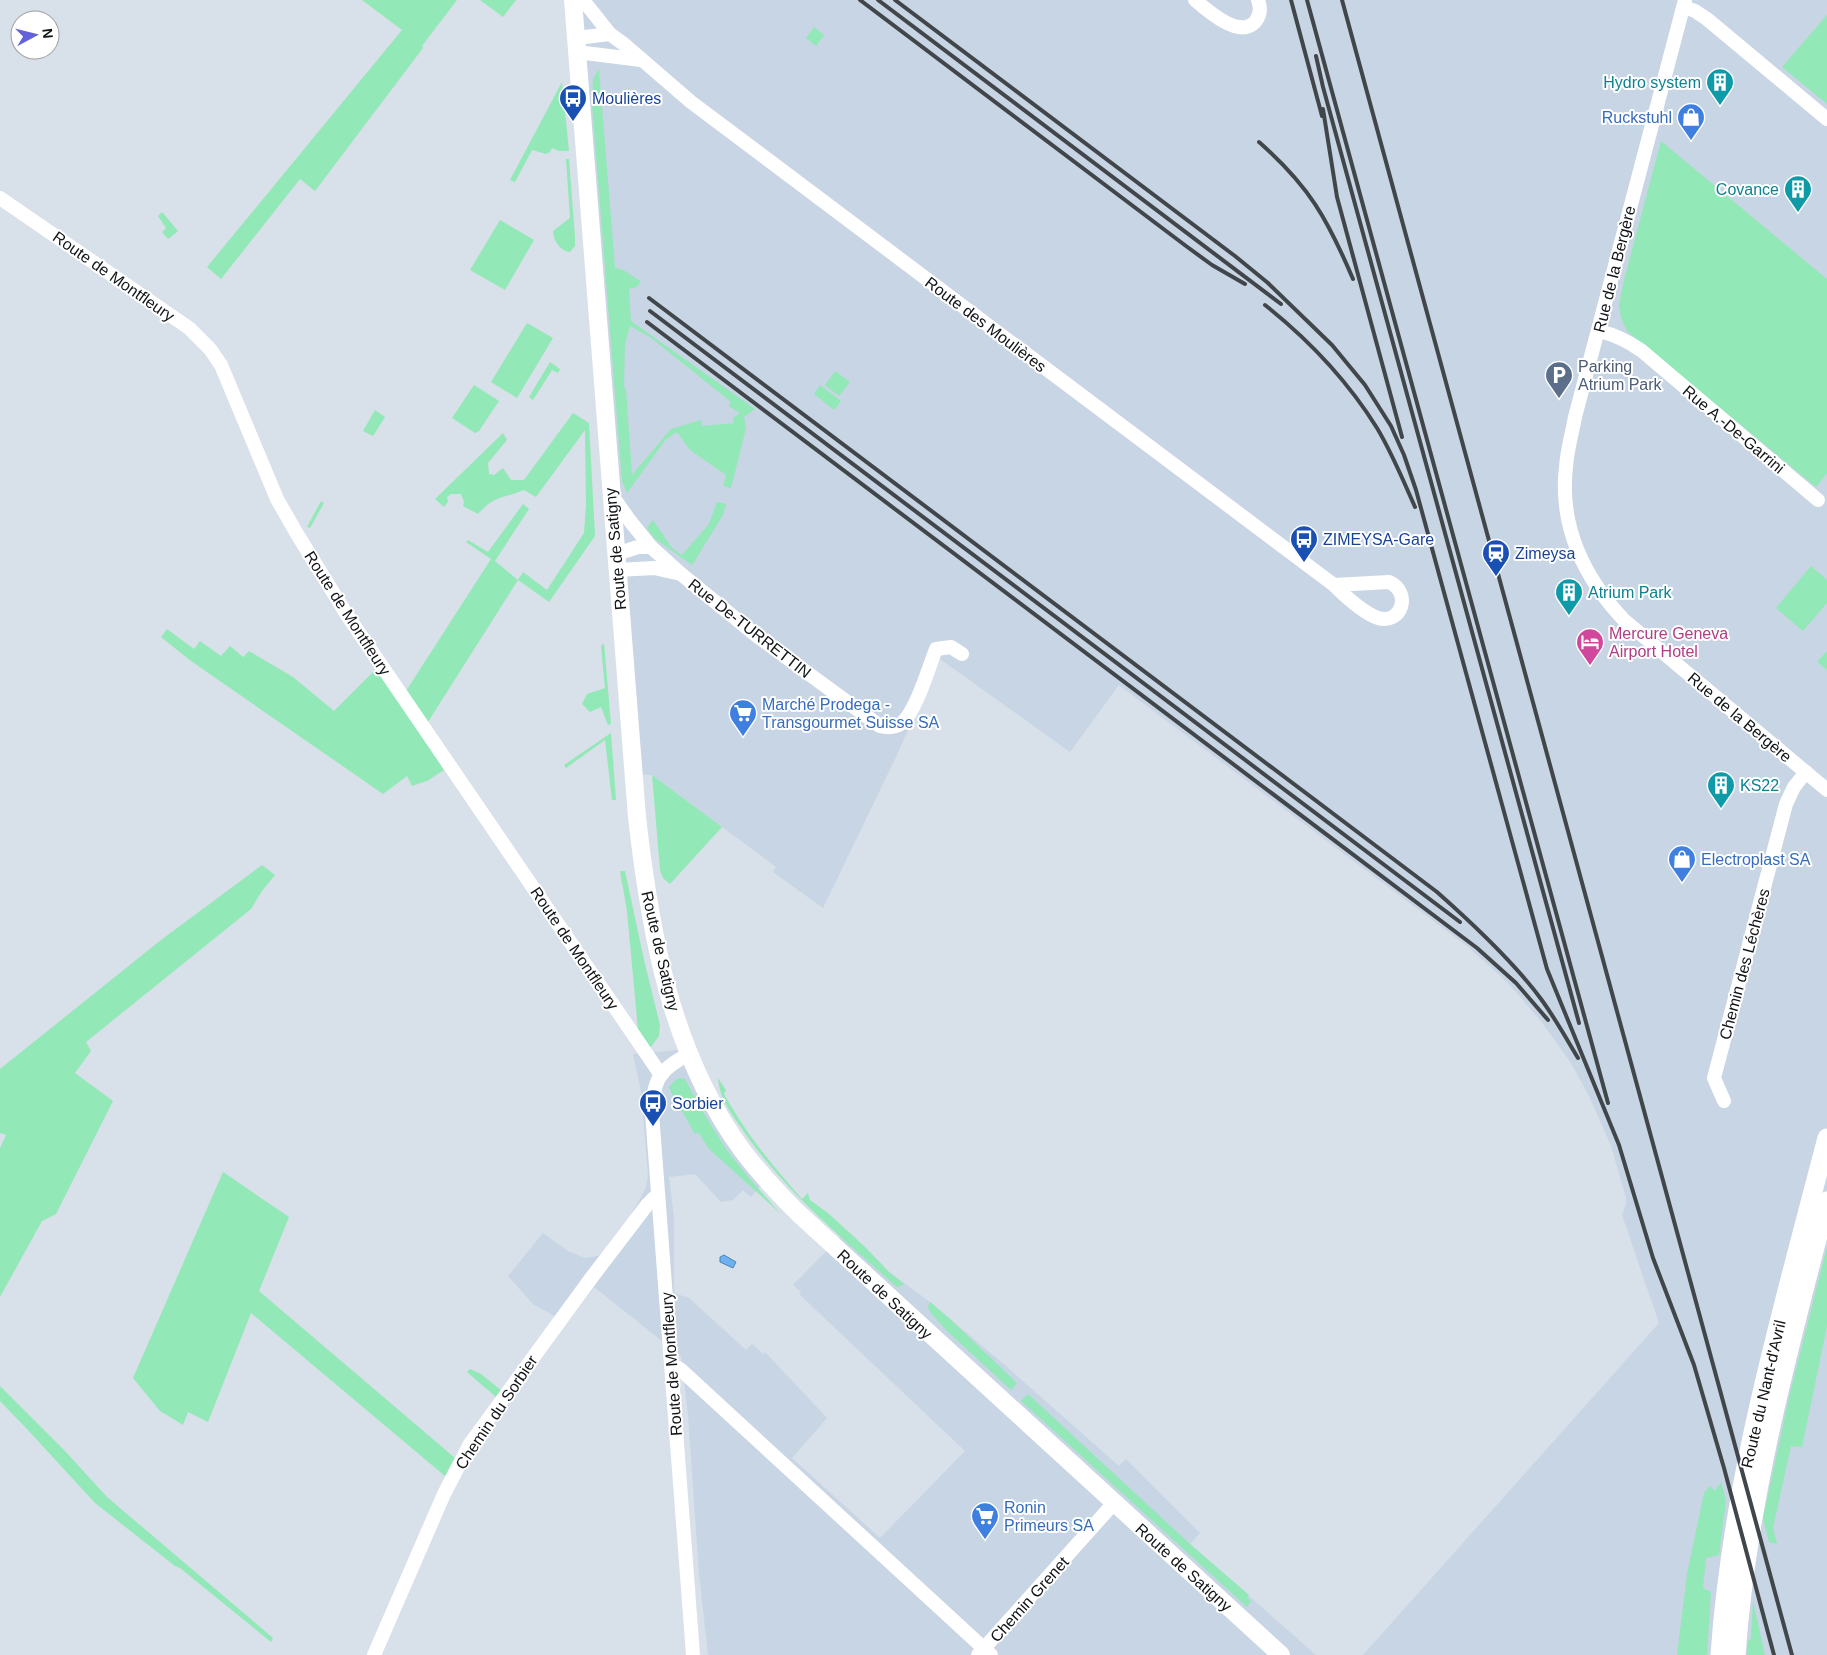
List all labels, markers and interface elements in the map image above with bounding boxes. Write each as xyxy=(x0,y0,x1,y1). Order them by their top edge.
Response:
north arrow xyxy=(10,10,60,60)
text: N xyxy=(39,27,56,39)
building icon: Hydro system xyxy=(1705,67,1735,106)
place label: Hydro system xyxy=(1603,74,1701,91)
bus stop icon: Moulières xyxy=(558,83,588,122)
place label: Moulières xyxy=(592,90,661,107)
shop icon: Ruckstuhl xyxy=(1676,102,1706,141)
place label: Ruckstuhl xyxy=(1602,109,1672,126)
building icon: Covance xyxy=(1783,174,1813,213)
place label: Covance xyxy=(1716,181,1779,198)
street label: Rue de la Bergère xyxy=(1591,204,1638,334)
street label: Route de Montfleury xyxy=(50,228,178,325)
street label: Route des Moulières xyxy=(922,273,1049,375)
place label: Parking Atrium Park xyxy=(1578,358,1663,393)
parking icon: Parking Atrium Park xyxy=(1544,360,1574,399)
street label: Rue A.-De-Garrini xyxy=(1680,382,1788,477)
street label: Route de Satigny xyxy=(602,487,629,611)
bus stop icon: ZIMEYSA-Gare xyxy=(1289,524,1319,563)
place label: ZIMEYSA-Gare xyxy=(1323,531,1434,548)
station icon: Zimeysa xyxy=(1481,538,1511,577)
place label: Zimeysa xyxy=(1515,545,1576,562)
street label: Route de Montfleury xyxy=(301,548,394,678)
street label: Rue De-TURRETTIN xyxy=(685,575,814,681)
building icon: Atrium Park xyxy=(1554,577,1584,616)
place label: Atrium Park xyxy=(1588,584,1673,601)
place label: Mercure Geneva Airport Hotel xyxy=(1609,625,1728,660)
hotel icon: Mercure Geneva Airport Hotel xyxy=(1575,627,1605,666)
street label: Rue de la Bergère xyxy=(1684,669,1795,766)
place label: Marché Prodega - Transgourmet Suisse SA xyxy=(762,696,940,731)
supermarket icon: Marché Prodega - Transgourmet Suisse SA xyxy=(728,698,758,737)
building icon: KS22 xyxy=(1706,770,1736,809)
place label: KS22 xyxy=(1740,777,1779,794)
shop icon: Electroplast SA xyxy=(1667,844,1697,883)
place label: Electroplast SA xyxy=(1701,851,1811,868)
street label: Route de Montfleury xyxy=(527,884,622,1013)
street label: Chemin des Léchères xyxy=(1716,887,1773,1041)
street label: Route de Satigny xyxy=(638,889,683,1013)
bus stop icon: Sorbier xyxy=(638,1088,668,1127)
place label: Sorbier xyxy=(672,1095,724,1112)
street label: Route de Satigny xyxy=(834,1246,935,1342)
street label: Route de Montfleury xyxy=(658,1292,685,1436)
street label: Route du Nant-d'Avril xyxy=(1738,1318,1789,1470)
street label: Chemin du Sorbier xyxy=(452,1352,541,1472)
place label: Ronin Primeurs SA xyxy=(1004,1499,1094,1534)
supermarket icon: Ronin Primeurs SA xyxy=(970,1501,1000,1540)
street label: Route de Satigny xyxy=(1132,1520,1235,1615)
street label: Chemin Grenet xyxy=(987,1553,1072,1645)

